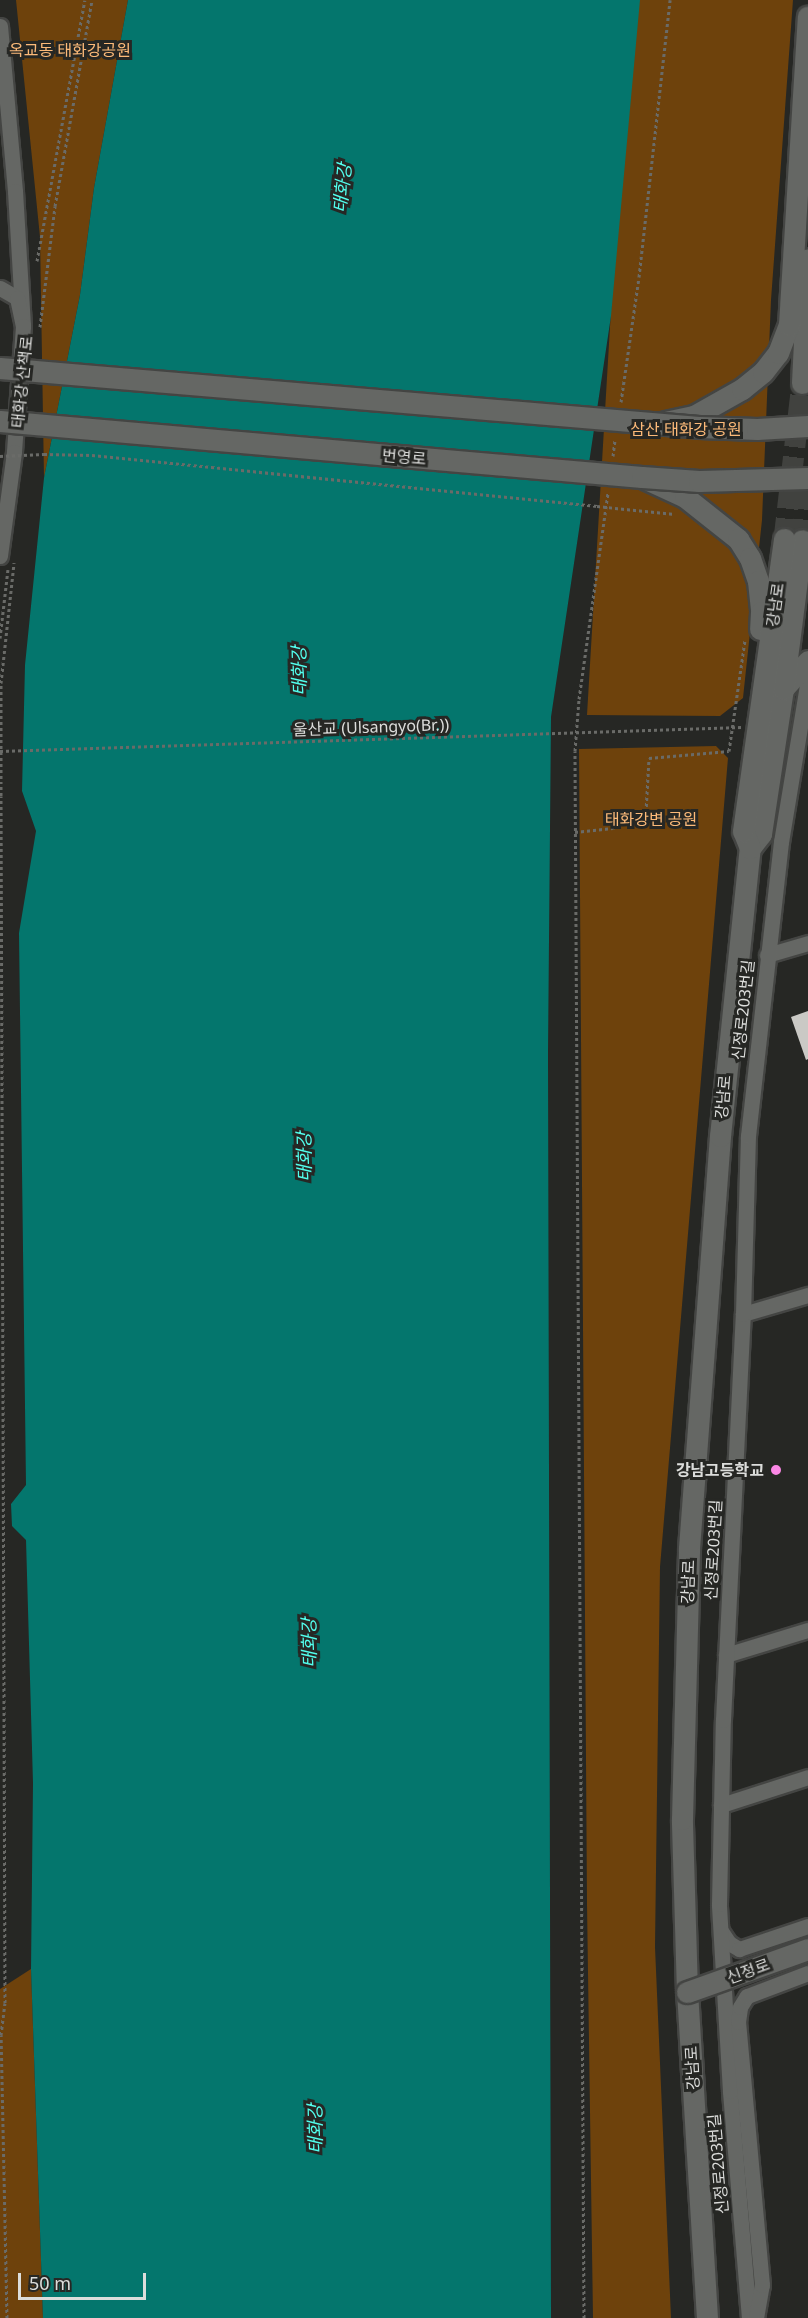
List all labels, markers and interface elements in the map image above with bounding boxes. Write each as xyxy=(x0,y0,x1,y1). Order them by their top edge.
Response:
park label: 옥교동 태화강공원 xyxy=(9,40,131,60)
water label: 태화강 xyxy=(329,162,355,214)
street label: 태화강 산책로 xyxy=(8,335,36,429)
park label: 삼산 태화강 공원 xyxy=(630,419,742,439)
street label: 번영로 xyxy=(381,446,427,468)
street label: 강남로 xyxy=(762,582,788,628)
water label: 태화강 xyxy=(288,646,310,696)
street label: 울산교 (Ulsangyo(Br.)) xyxy=(293,715,449,739)
park label: 태화강변 공원 xyxy=(605,809,697,829)
street label: 신정로203번길 xyxy=(728,959,758,1061)
street label: 강남로 xyxy=(712,1074,734,1120)
water label: 태화강 xyxy=(293,1132,315,1182)
place label: 강남고등학교 xyxy=(676,1460,764,1480)
marker: 강남고등학교 xyxy=(769,1463,783,1477)
street label: 신정로203번길 xyxy=(701,1499,725,1601)
street label: 강남로 xyxy=(678,1560,698,1604)
water label: 태화강 xyxy=(298,1618,320,1668)
street label: 신정로 xyxy=(724,1954,772,1988)
street label: 강남로 xyxy=(681,2045,703,2091)
water label: 태화강 xyxy=(304,2104,326,2154)
street label: 신정로203번길 xyxy=(704,2113,732,2215)
scale bar xyxy=(21,2261,148,2299)
text: 50 m xyxy=(29,2271,71,2295)

